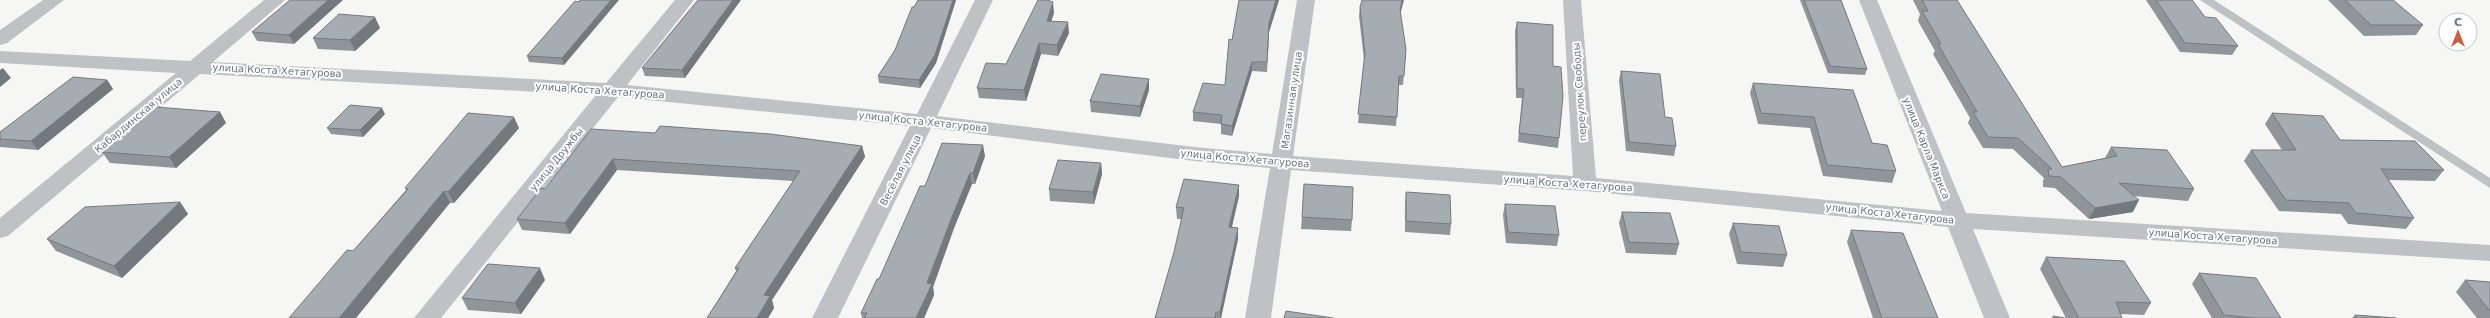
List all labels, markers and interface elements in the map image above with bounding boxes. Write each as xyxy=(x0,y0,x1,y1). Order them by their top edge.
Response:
north arrow xyxy=(2438,12,2478,52)
text: С xyxy=(2454,16,2462,29)
street label: переулок Свободы xyxy=(1571,42,1588,142)
street label: Магазинная улица xyxy=(1279,51,1304,149)
street label: улица Коста Хетагурова xyxy=(212,62,342,79)
street label: Кабардинская улица xyxy=(92,76,184,155)
street label: улица Коста Хетагурова xyxy=(535,80,665,100)
street label: улица Карла Маркса xyxy=(1901,96,1952,201)
street label: улица Коста Хетагурова xyxy=(858,109,988,134)
street label: улица Дружбы xyxy=(528,126,585,193)
street label: Весёлая улица xyxy=(878,133,923,208)
street label: улица Коста Хетагурова xyxy=(1180,147,1310,170)
street label: улица Коста Хетагурова xyxy=(1503,173,1633,193)
street label: улица Коста Хетагурова xyxy=(1825,201,1955,226)
street label: улица Коста Хетагурова xyxy=(2148,226,2278,246)

